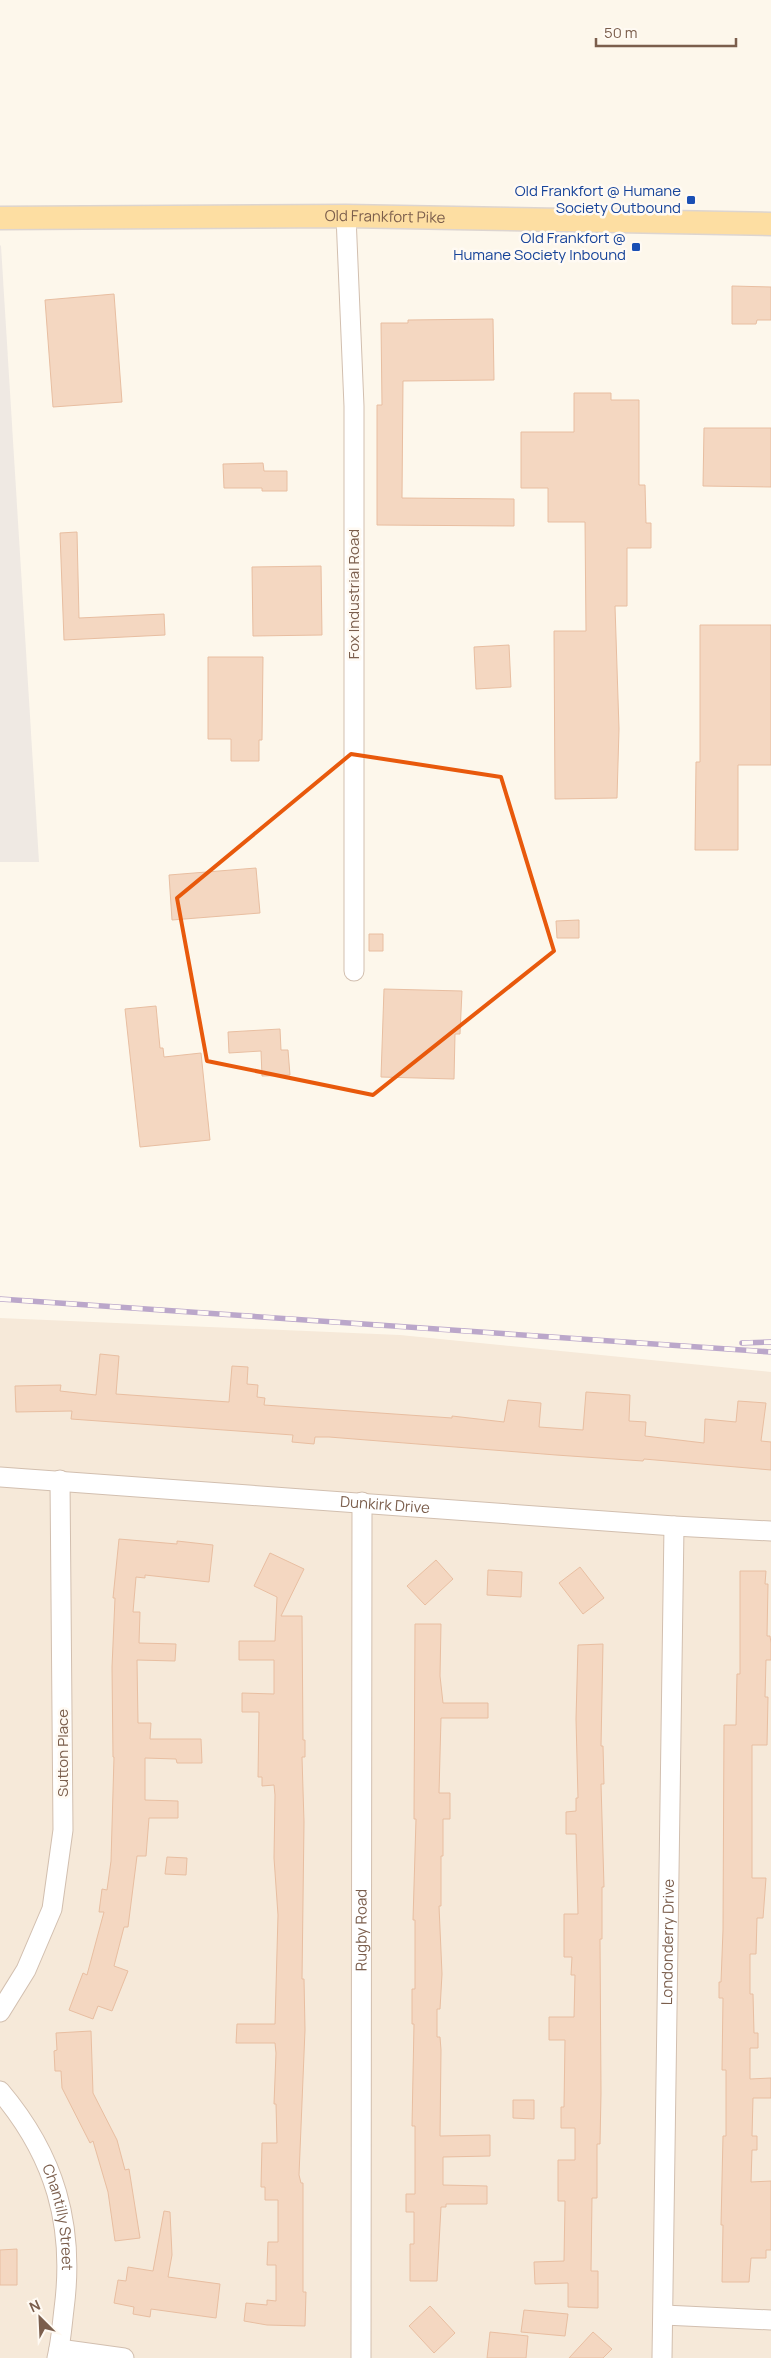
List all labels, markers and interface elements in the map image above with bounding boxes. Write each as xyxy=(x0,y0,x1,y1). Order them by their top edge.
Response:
scale bar xyxy=(596,15,736,47)
text: 50 m xyxy=(604,22,638,43)
place label: Old Frankfort @ Humane Society Outbound xyxy=(515,180,681,218)
marker: Old Frankfort @ Humane Society Outbound xyxy=(685,194,697,206)
street label: Old Frankfort Pike xyxy=(325,205,446,228)
place label: Old Frankfort @ Humane Society Inbound xyxy=(453,227,626,265)
marker: Old Frankfort @ Humane Society Inbound xyxy=(630,241,642,253)
street label: Fox Industrial Road xyxy=(343,529,364,659)
street label: Dunkirk Drive xyxy=(339,1491,431,1518)
street label: Sutton Place xyxy=(52,1709,73,1797)
street label: Londonderry Drive xyxy=(656,1878,679,2005)
street label: Rugby Road xyxy=(350,1889,372,1971)
street label: Chantilly Street xyxy=(37,2161,78,2271)
north arrow xyxy=(15,2293,65,2343)
text: N xyxy=(26,2295,43,2316)

